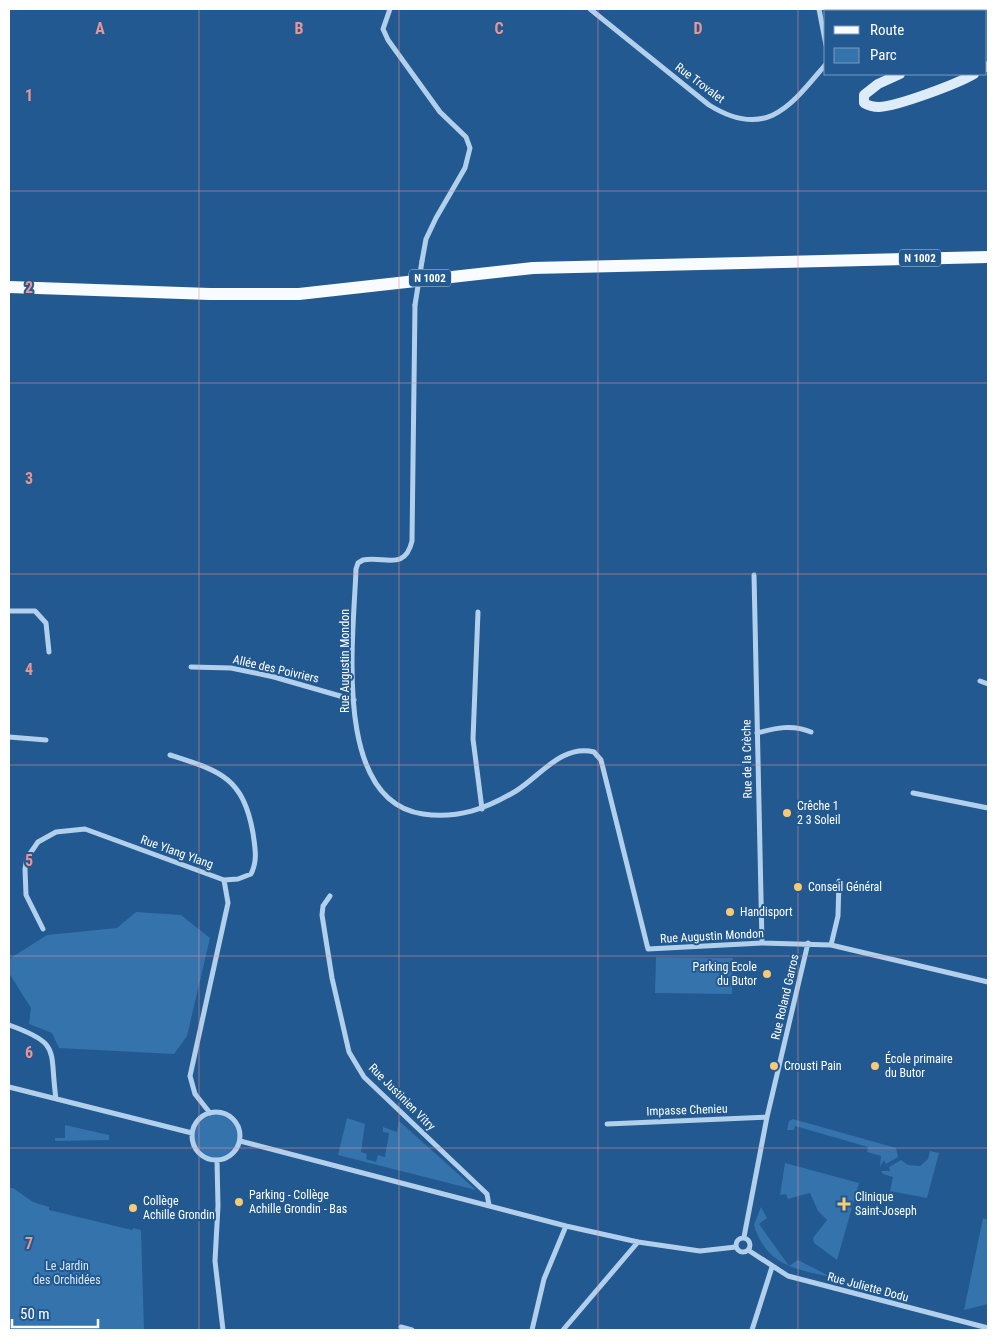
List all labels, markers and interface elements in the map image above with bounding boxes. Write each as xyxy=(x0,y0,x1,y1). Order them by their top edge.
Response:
legend xyxy=(824,10,987,75)
text: A xyxy=(95,19,105,38)
text: B xyxy=(295,19,304,38)
text: C xyxy=(494,19,504,38)
text: D xyxy=(693,19,703,38)
text: Route xyxy=(870,21,904,39)
text: Parc xyxy=(870,46,897,64)
street label: Rue Trovalet xyxy=(672,60,728,106)
text: 1 xyxy=(25,86,33,105)
road number: N 1002 xyxy=(899,250,941,266)
road number: N 1002 xyxy=(409,270,451,286)
text: 2 xyxy=(25,278,33,297)
text: 3 xyxy=(25,469,33,488)
street label: Rue Augustin Mondon xyxy=(338,609,352,713)
street label: Allée des Poivriers xyxy=(232,652,320,686)
text: 4 xyxy=(25,660,33,679)
street label: Rue de la Crèche xyxy=(739,719,755,799)
place label: Crêche 1 2 3 Soleil xyxy=(797,799,841,827)
marker: Crêche 1 2 3 Soleil xyxy=(781,807,793,819)
street label: Rue Ylang Ylang xyxy=(139,832,215,872)
text: 5 xyxy=(25,851,33,870)
place label: Conseil Général xyxy=(808,880,882,894)
marker: Conseil Général xyxy=(792,881,804,893)
place label: Handisport xyxy=(740,905,793,919)
marker: Handisport xyxy=(724,906,736,918)
street label: Rue Augustin Mondon xyxy=(660,926,764,946)
street label: Rue Roland Garros xyxy=(768,953,802,1041)
place label: Parking Ecole du Butor xyxy=(693,960,757,988)
marker: Parking Ecole du Butor xyxy=(761,968,773,980)
text: 6 xyxy=(25,1043,33,1062)
place label: École primaire du Butor xyxy=(885,1051,953,1080)
place label: Crousti Pain xyxy=(784,1059,842,1073)
marker: Crousti Pain xyxy=(768,1060,780,1072)
marker: École primaire du Butor xyxy=(869,1060,881,1072)
street label: Rue Justinien Vitry xyxy=(366,1061,438,1133)
street label: Impasse Chenieu xyxy=(646,1102,728,1118)
place label: Parking - Collège Achille Grondin - Bas xyxy=(249,1188,347,1216)
place label: Clinique Saint-Joseph xyxy=(855,1190,917,1218)
place label: Collège Achille Grondin xyxy=(143,1194,215,1222)
marker: Parking - Collège Achille Grondin - Bas xyxy=(233,1196,245,1208)
marker: Clinique Saint-Joseph xyxy=(837,1197,851,1211)
marker: Collège Achille Grondin xyxy=(127,1202,139,1214)
text: 7 xyxy=(25,1234,33,1253)
park label: Le Jardin des Orchidées xyxy=(33,1259,101,1287)
street label: Rue Juliette Dodu xyxy=(826,1269,910,1305)
scale bar xyxy=(12,1296,99,1328)
text: 50 m xyxy=(20,1305,50,1323)

